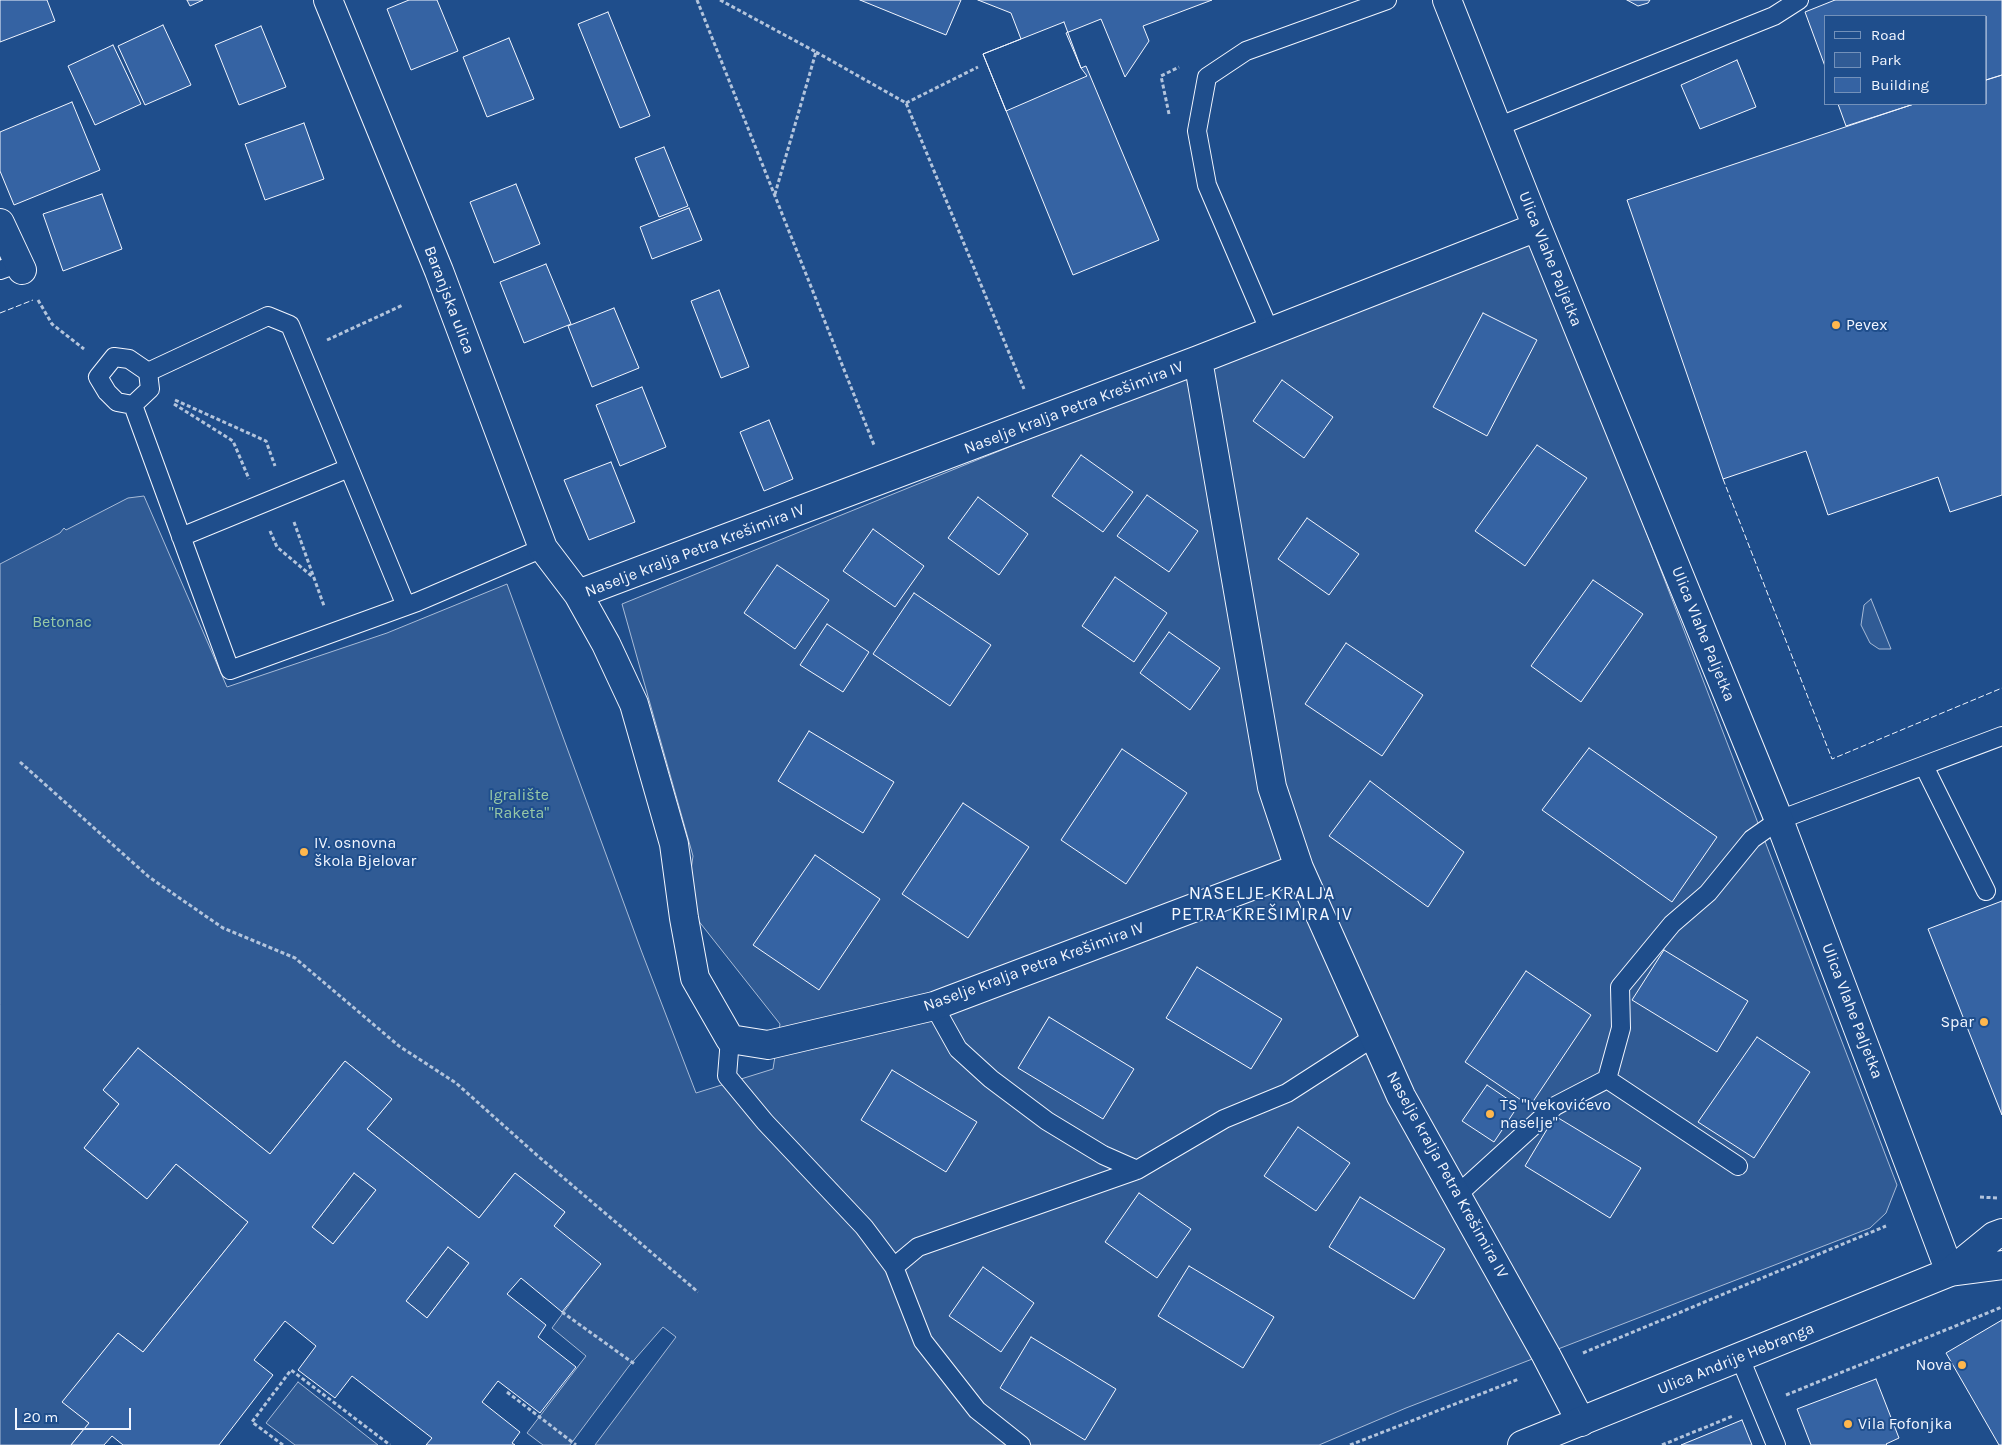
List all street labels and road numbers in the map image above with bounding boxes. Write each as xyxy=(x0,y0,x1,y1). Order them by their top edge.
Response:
street label: Ulica Vlahe Paljetka xyxy=(1514,189,1586,329)
street label: Baranjska ulica xyxy=(420,243,478,357)
street label: Naselje kralja Petra Krešimira IV xyxy=(962,357,1186,459)
street label: Naselje kralja Petra Krešimira IV xyxy=(583,500,807,602)
street label: Ulica Vlahe Paljetka xyxy=(1667,564,1739,704)
street label: Naselje kralja Petra Krešimira IV xyxy=(921,918,1147,1016)
street label: Ulica Vlahe Paljetka xyxy=(1817,940,1887,1082)
street label: Naselje kralja Petra Krešimira IV xyxy=(1382,1068,1512,1282)
street label: Ulica Andrije Hebranga xyxy=(1655,1319,1817,1399)

